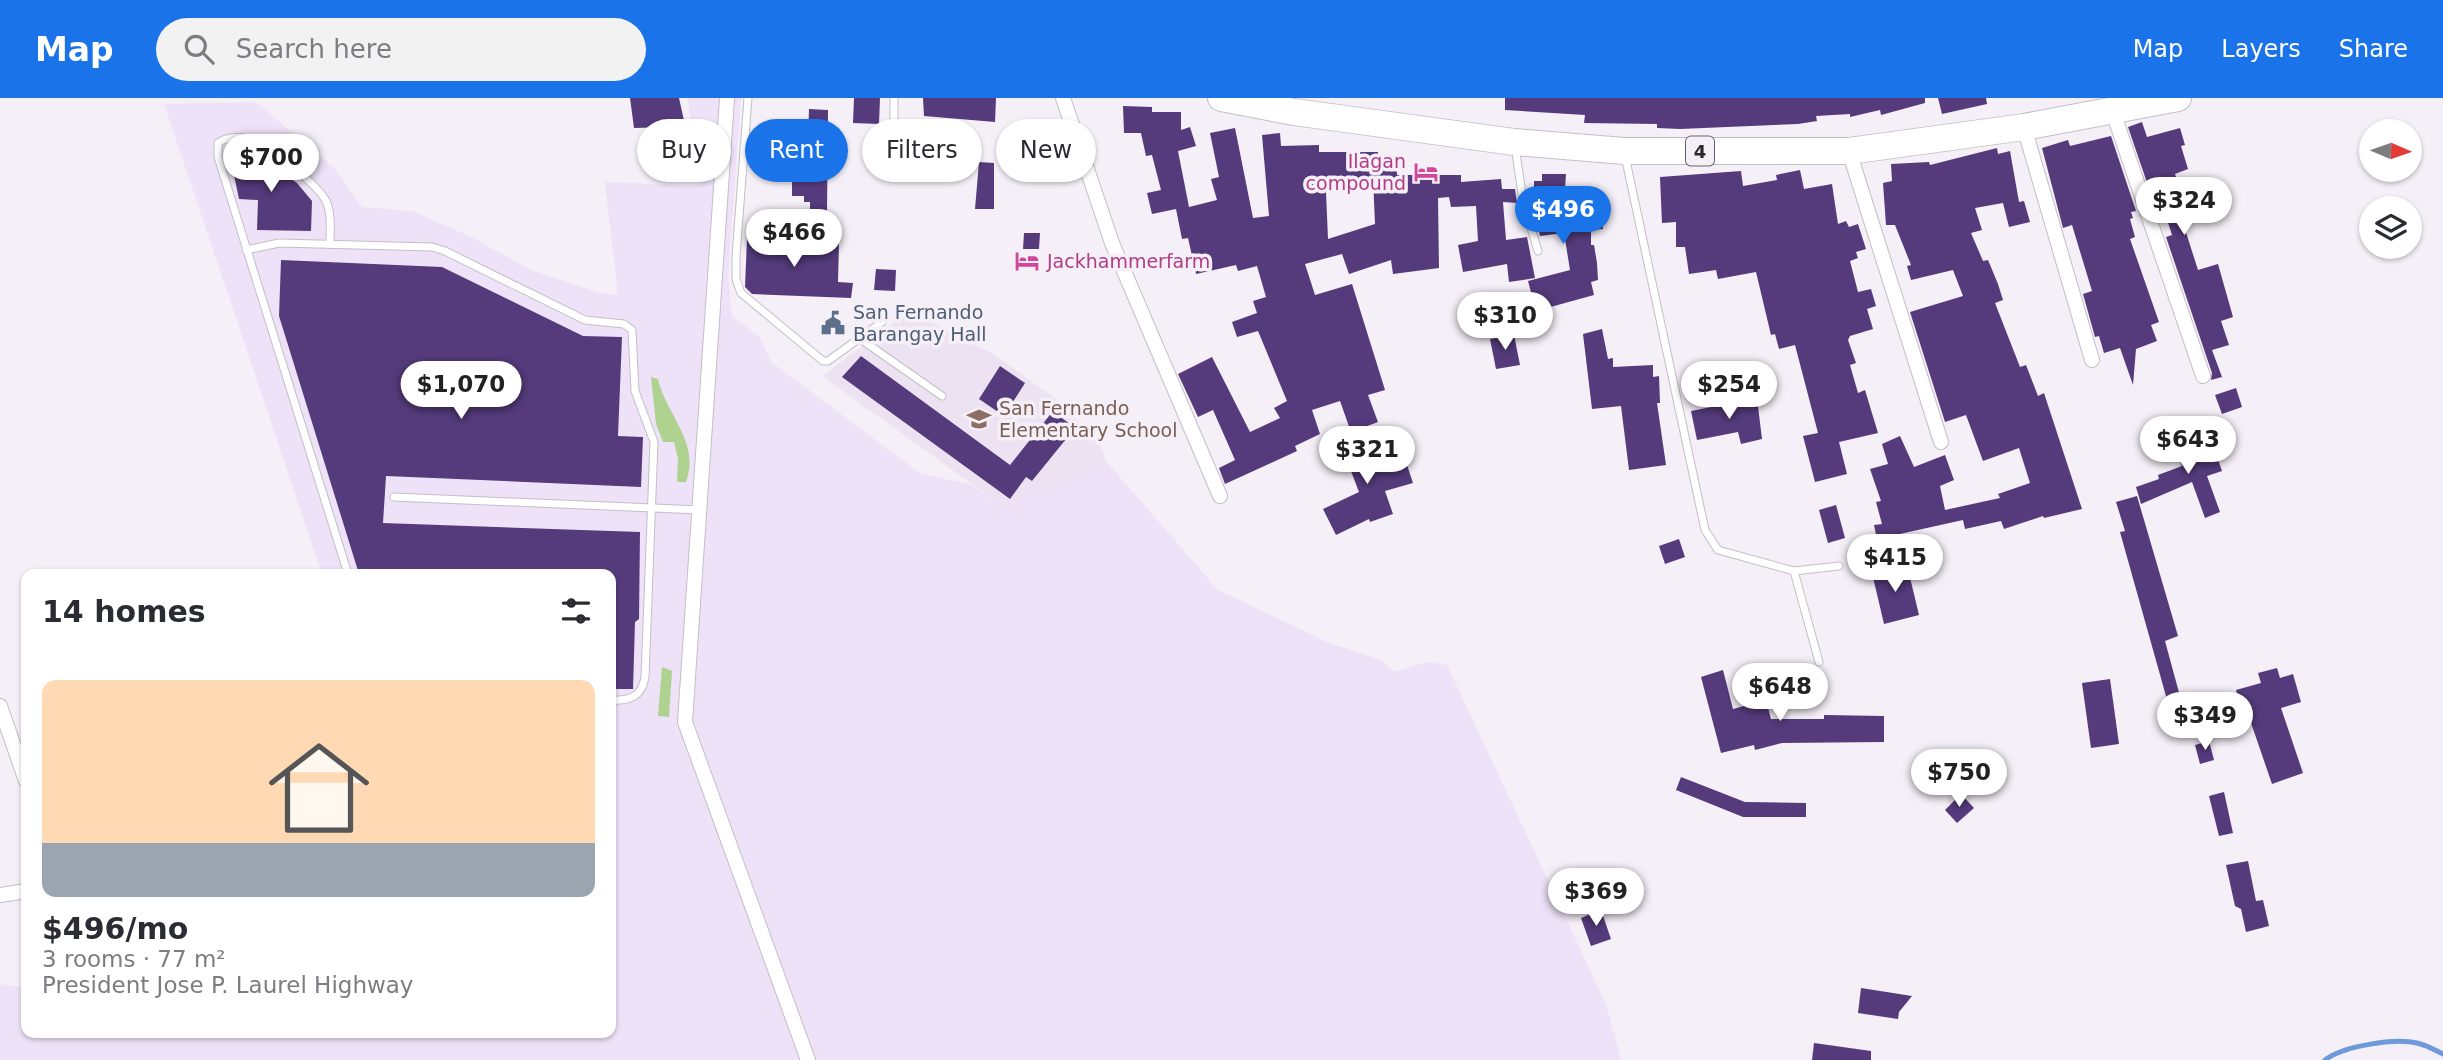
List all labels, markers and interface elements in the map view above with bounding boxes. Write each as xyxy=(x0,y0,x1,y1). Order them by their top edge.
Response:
search box xyxy=(156,18,646,81)
text: Map xyxy=(35,30,114,69)
icon: search xyxy=(180,30,218,68)
text: Search here xyxy=(236,34,392,64)
text: Map xyxy=(2133,35,2183,63)
text: Layers xyxy=(2221,35,2301,63)
text: Share xyxy=(2339,35,2408,63)
chip: Buy xyxy=(637,119,731,182)
chip: Rent xyxy=(745,119,848,182)
chip: Filters xyxy=(862,119,982,182)
chip: New xyxy=(996,119,1096,182)
north arrow xyxy=(2359,119,2422,182)
map controls xyxy=(2359,119,2422,259)
pin: $700 xyxy=(230,134,312,194)
road number: 4 xyxy=(1686,136,1714,166)
text: $700 xyxy=(239,144,303,170)
place label: Ilagan compound xyxy=(1306,150,1406,194)
hotel icon: Ilagan compound xyxy=(1412,158,1440,186)
pin: $324 xyxy=(2143,178,2225,237)
pin: $496 xyxy=(1522,186,1604,246)
text: $324 xyxy=(2152,187,2216,213)
text: $496 xyxy=(1531,196,1595,222)
button: layers xyxy=(2359,196,2422,259)
pin: $466 xyxy=(753,209,835,269)
text: $466 xyxy=(762,219,826,245)
hotel icon: Jackhammerfarm xyxy=(1013,247,1041,275)
place label: Jackhammerfarm xyxy=(1046,250,1210,272)
pin: $310 xyxy=(1464,292,1546,352)
place label: San Fernando Barangay Hall xyxy=(853,301,987,345)
text: $310 xyxy=(1473,302,1537,328)
public building icon: San Fernando Barangay Hall xyxy=(819,309,847,337)
pin: $1,070 xyxy=(404,362,518,421)
pin: $254 xyxy=(1688,362,1770,421)
text: $1,070 xyxy=(417,371,505,397)
text: $254 xyxy=(1697,371,1761,397)
place label: San Fernando Elementary School xyxy=(999,397,1177,441)
school or university icon: San Fernando Elementary School xyxy=(965,405,993,433)
pin: $643 xyxy=(2147,416,2229,476)
pin: $321 xyxy=(1326,426,1408,486)
text: $643 xyxy=(2156,426,2220,452)
text: $321 xyxy=(1335,436,1399,462)
pin: $415 xyxy=(1854,534,1936,594)
text: $415 xyxy=(1863,544,1927,570)
icon: filters xyxy=(557,592,595,630)
text: 14 homes xyxy=(42,594,206,629)
pin: $648 xyxy=(1739,664,1821,723)
text: $648 xyxy=(1748,673,1812,699)
pin: $349 xyxy=(2164,692,2246,752)
text: $349 xyxy=(2173,702,2237,728)
icon: home xyxy=(256,725,382,851)
pin: $750 xyxy=(1918,750,2000,809)
text: $750 xyxy=(1927,759,1991,785)
pin: $369 xyxy=(1555,868,1637,928)
text: $369 xyxy=(1564,878,1628,904)
text: $496/mo xyxy=(42,911,188,946)
text: 3 rooms · 77 m² xyxy=(42,946,226,972)
text: President Jose P. Laurel Highway xyxy=(42,972,413,998)

